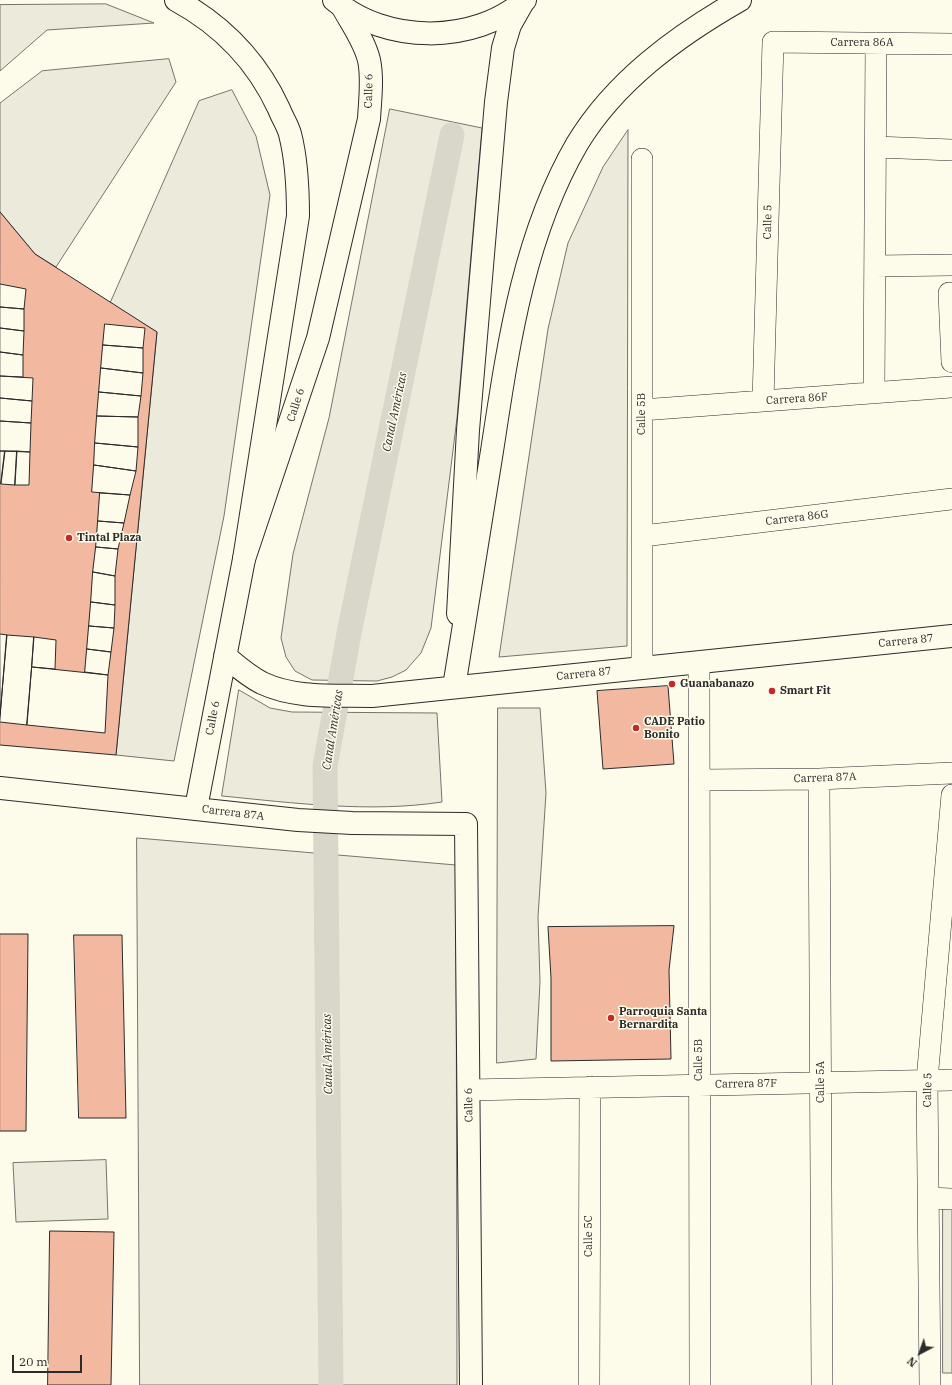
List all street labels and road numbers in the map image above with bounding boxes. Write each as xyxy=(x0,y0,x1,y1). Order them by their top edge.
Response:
street label: Carrera 86A xyxy=(831,36,893,50)
street label: Calle 6 xyxy=(362,74,376,108)
street label: Calle 5 xyxy=(761,205,775,239)
street label: Calle 6 xyxy=(284,386,308,424)
street label: Carrera 86F xyxy=(766,390,828,408)
street label: Calle 5B xyxy=(635,393,649,435)
street label: Carrera 86G xyxy=(765,508,829,528)
street label: Carrera 87 xyxy=(878,632,934,650)
street label: Carrera 87 xyxy=(556,665,612,683)
street label: Calle 6 xyxy=(203,700,223,736)
street label: Carrera 87A xyxy=(793,770,857,786)
street label: Carrera 87A xyxy=(201,803,265,823)
street label: Calle 5B xyxy=(692,1039,706,1081)
street label: Calle 5A xyxy=(814,1061,828,1103)
street label: Calle 5 xyxy=(921,1073,935,1107)
street label: Carrera 87F xyxy=(715,1077,777,1091)
street label: Calle 6 xyxy=(462,1088,476,1122)
street label: Calle 5C xyxy=(582,1215,596,1257)

